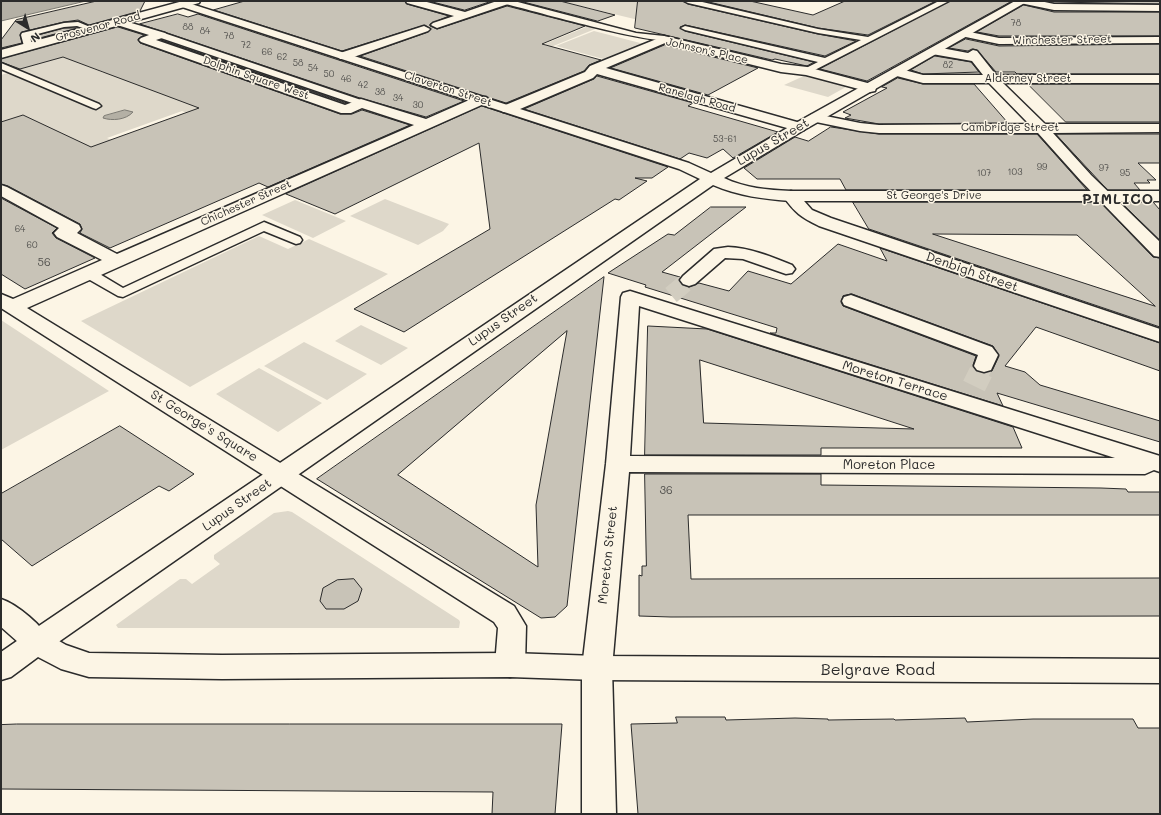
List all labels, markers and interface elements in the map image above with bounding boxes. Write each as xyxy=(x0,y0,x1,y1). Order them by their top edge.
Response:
north arrow xyxy=(8,8,48,48)
street label: Grosvenor Road xyxy=(54,9,142,45)
house number: 78 xyxy=(1011,18,1021,28)
house number: 88 xyxy=(183,22,193,32)
house number: 84 xyxy=(200,26,210,36)
text: N xyxy=(28,29,43,46)
house number: 78 xyxy=(224,31,234,41)
street label: Winchester Street xyxy=(1012,33,1112,47)
street label: Johnson's Place xyxy=(665,35,749,67)
house number: 72 xyxy=(241,40,251,50)
house number: 66 xyxy=(262,47,272,57)
house number: 62 xyxy=(277,52,287,62)
street label: Dolphin Square West xyxy=(201,54,311,102)
house number: 58 xyxy=(293,58,303,68)
house number: 82 xyxy=(943,60,953,70)
house number: 54 xyxy=(308,63,318,73)
house number: 50 xyxy=(324,69,334,79)
street label: Claverton Street xyxy=(402,69,494,109)
street label: Alderney Street xyxy=(985,72,1071,86)
house number: 46 xyxy=(341,74,351,84)
house number: 42 xyxy=(358,80,368,90)
street label: Ranelagh Road xyxy=(657,81,737,115)
house number: 38 xyxy=(375,87,385,97)
house number: 34 xyxy=(393,93,403,103)
house number: 30 xyxy=(413,100,423,110)
street label: Lupus Street xyxy=(734,115,812,169)
street label: Cambridge Street xyxy=(961,121,1059,135)
house number: 53-61 xyxy=(713,134,737,144)
house number: 99 xyxy=(1037,162,1047,172)
house number: 97 xyxy=(1099,163,1109,173)
house number: 103 xyxy=(1008,167,1022,177)
house number: 107 xyxy=(977,168,991,178)
house number: 95 xyxy=(1120,168,1130,178)
street label: Chichester Street xyxy=(199,177,293,229)
street label: St George's Drive xyxy=(886,189,982,203)
district label: PIMLICO xyxy=(1082,192,1154,208)
house number: 64 xyxy=(15,224,25,234)
house number: 60 xyxy=(27,240,37,250)
street label: Denbigh Street xyxy=(924,249,1020,295)
house number: 56 xyxy=(37,256,51,270)
street label: Lupus Street xyxy=(465,290,541,350)
street label: Moreton Terrace xyxy=(840,358,950,404)
street label: St George's Square xyxy=(148,387,260,465)
street label: Moreton Place xyxy=(843,457,935,473)
street label: Lupus Street xyxy=(199,475,275,535)
house number: 36 xyxy=(659,484,673,498)
street label: Moreton Street xyxy=(595,505,621,605)
street label: Belgrave Road xyxy=(821,660,935,680)

